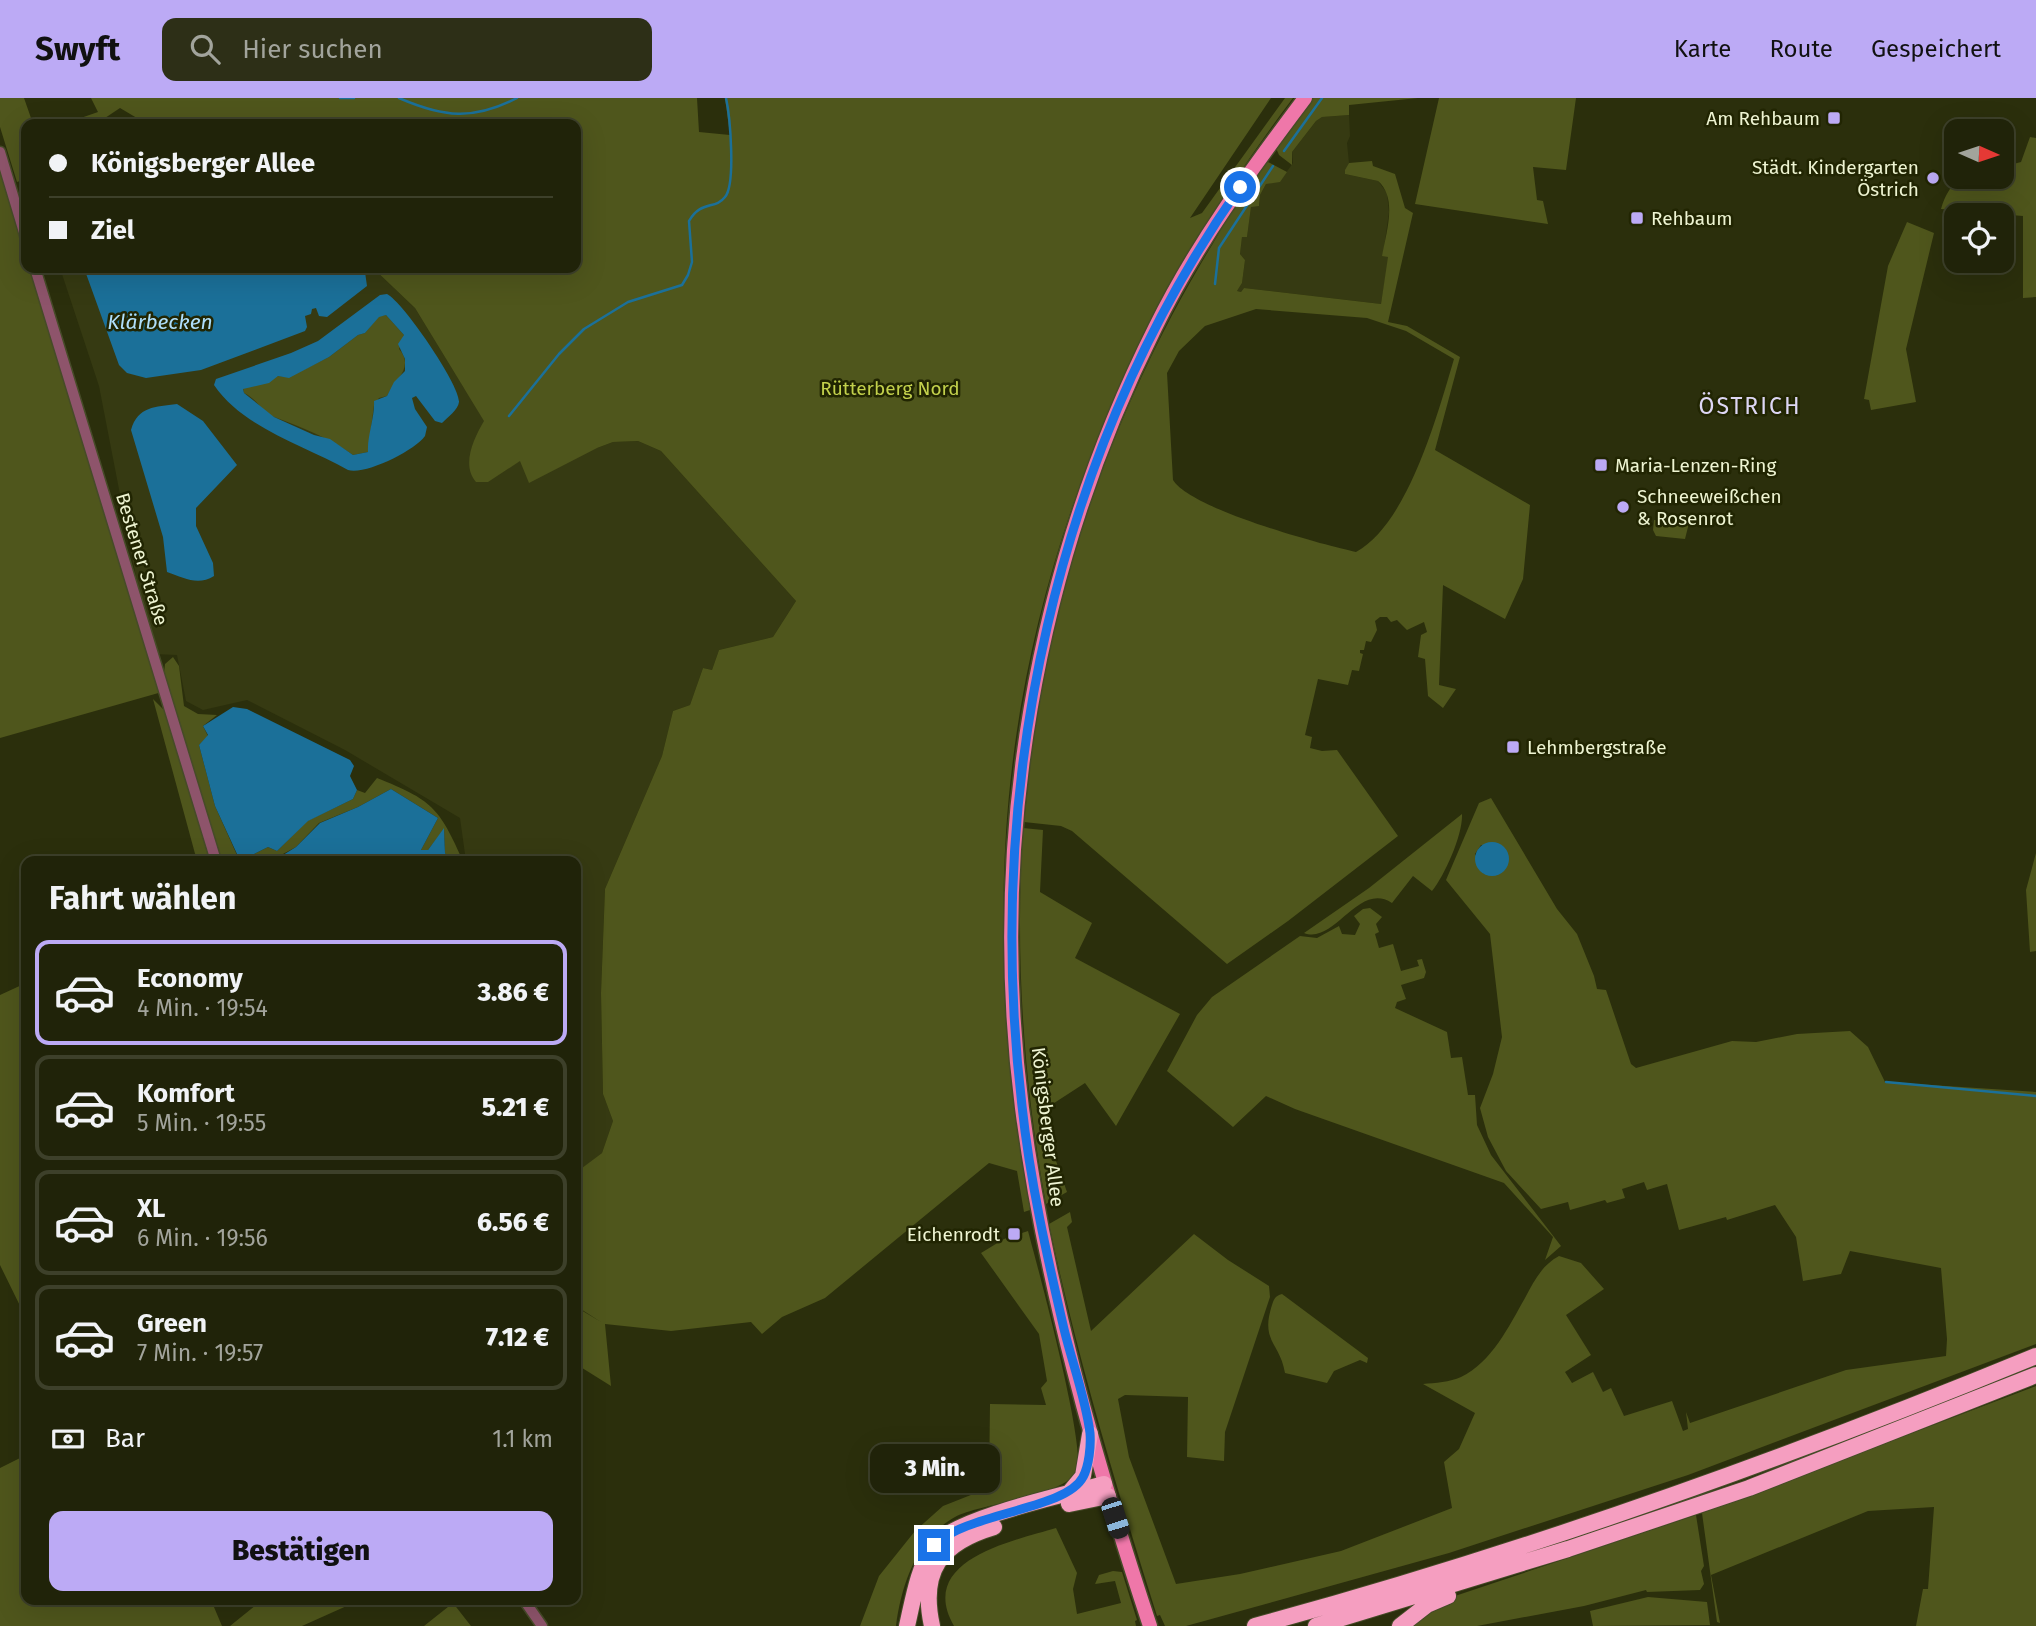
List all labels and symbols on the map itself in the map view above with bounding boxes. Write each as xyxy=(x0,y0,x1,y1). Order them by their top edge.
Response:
place label: Am Rehbaum xyxy=(1706,107,1820,130)
marker: Am Rehbaum xyxy=(1826,110,1842,126)
north arrow xyxy=(1944,119,2014,189)
place label: Städt. Kindergarten Östrich xyxy=(1752,156,1919,201)
marker: Städt. Kindergarten Östrich xyxy=(1925,170,1941,186)
route start xyxy=(1224,171,1256,203)
place label: Rehbaum xyxy=(1651,207,1732,230)
marker: Rehbaum xyxy=(1629,210,1645,226)
water label: Klärbecken xyxy=(107,309,213,335)
park label: Rütterberg Nord xyxy=(820,377,960,400)
district label: ÖSTRICH xyxy=(1698,392,1802,420)
place label: Maria-Lenzen-Ring xyxy=(1615,454,1776,477)
marker: Maria-Lenzen-Ring xyxy=(1593,457,1609,473)
place label: Schneeweißchen & Rosenrot xyxy=(1637,485,1782,530)
street label: Bestener Straße xyxy=(111,490,173,628)
marker: Schneeweißchen & Rosenrot xyxy=(1615,499,1631,515)
place label: Lehmbergstraße xyxy=(1527,736,1667,759)
marker: Lehmbergstraße xyxy=(1505,739,1521,755)
street label: Königsberger Allee xyxy=(1027,1046,1069,1208)
place label: Eichenrodt xyxy=(907,1223,1000,1246)
marker: Eichenrodt xyxy=(1006,1226,1022,1242)
callout: 3 Min. xyxy=(869,1444,999,1492)
car xyxy=(1099,1495,1132,1541)
route end xyxy=(918,1529,950,1561)

